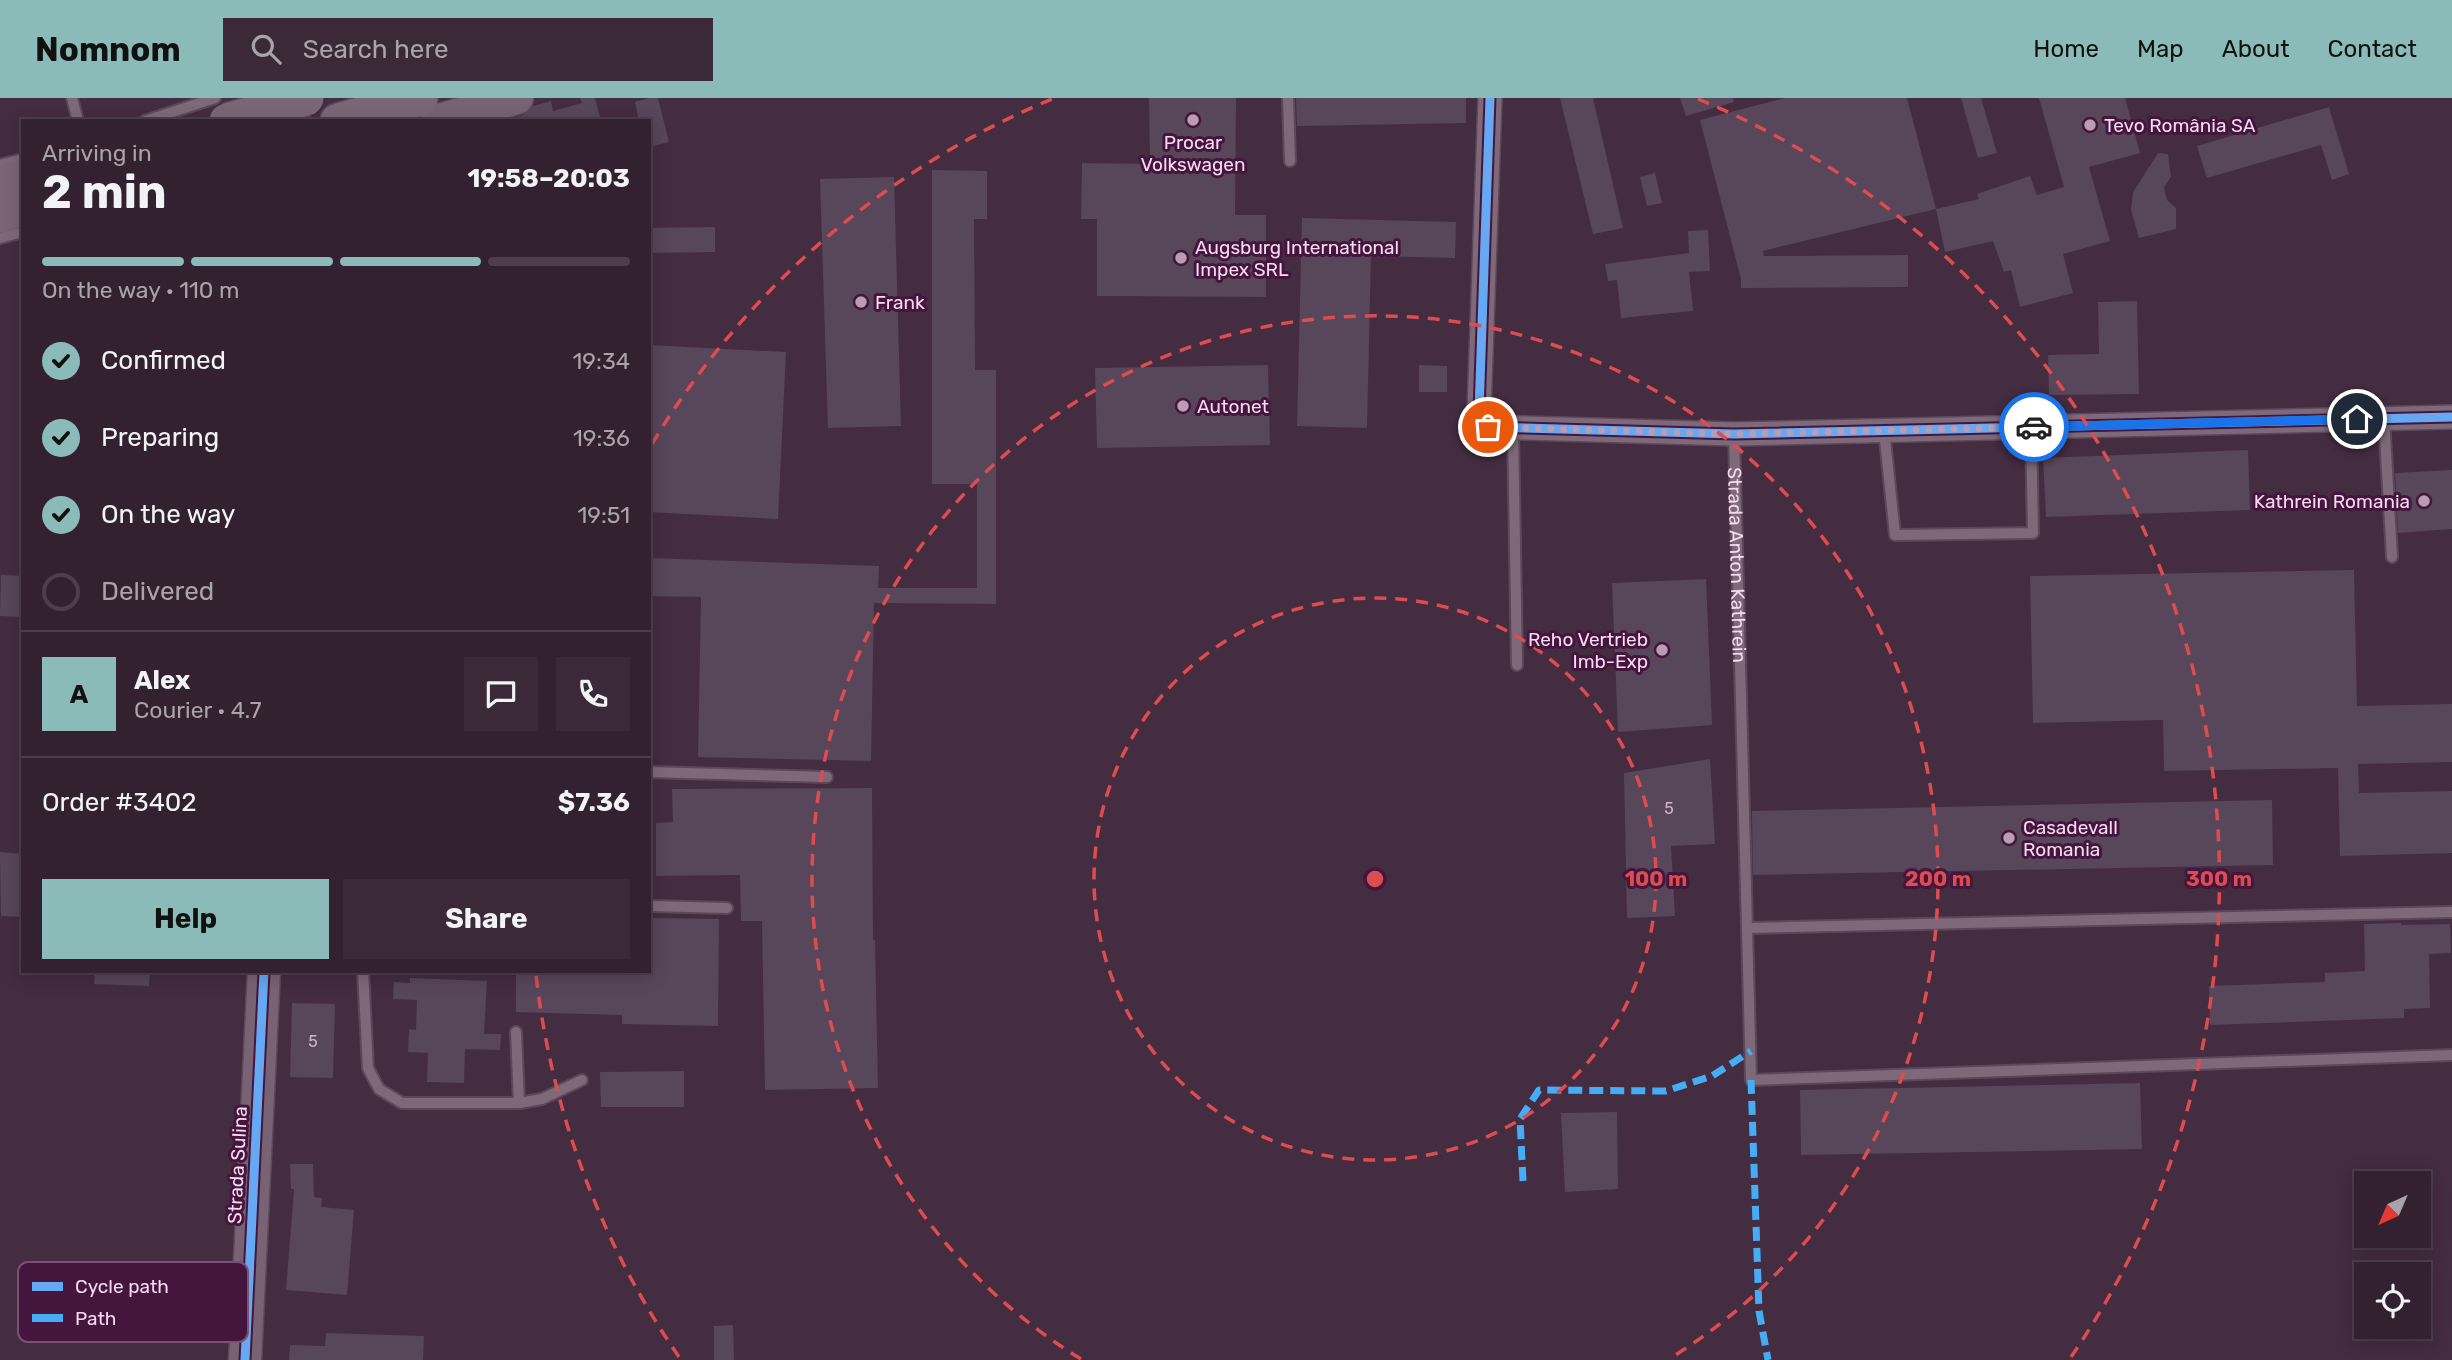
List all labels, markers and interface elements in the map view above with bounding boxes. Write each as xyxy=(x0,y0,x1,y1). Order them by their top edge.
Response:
search box xyxy=(223,18,713,81)
text: Nomnom xyxy=(35,30,181,69)
icon: search xyxy=(247,30,285,68)
text: Search here xyxy=(303,34,449,65)
text: Home xyxy=(2033,35,2099,63)
text: Map xyxy=(2137,35,2184,63)
text: About xyxy=(2222,35,2290,63)
text: Contact xyxy=(2328,35,2417,63)
marker: Procar Volkswagen xyxy=(1185,112,1201,128)
place label: Tevo România SA xyxy=(2104,114,2256,137)
marker: Tevo România SA xyxy=(2082,117,2098,133)
place label: Procar Volkswagen xyxy=(1141,131,1245,176)
text: Arriving in xyxy=(42,139,152,167)
text: 19:58–20:03 xyxy=(467,163,630,194)
text: 2 min xyxy=(42,165,167,220)
place label: Augsburg International Impex SRL xyxy=(1195,236,1399,281)
marker: Augsburg International Impex SRL xyxy=(1173,250,1189,266)
text: On the way · 110 m xyxy=(42,276,240,304)
place label: Frank xyxy=(875,291,925,314)
marker: Frank xyxy=(853,294,869,310)
icon: check xyxy=(42,342,80,380)
text: Confirmed xyxy=(101,345,226,376)
text: 19:34 xyxy=(573,347,630,375)
pin xyxy=(2327,389,2387,449)
courier xyxy=(1999,392,2069,462)
place label: Autonet xyxy=(1197,395,1269,418)
pin xyxy=(1458,397,1518,457)
marker: Autonet xyxy=(1175,398,1191,414)
icon: home xyxy=(2338,400,2376,438)
icon: bag xyxy=(1469,408,1507,446)
icon: car xyxy=(2015,408,2053,446)
icon: check xyxy=(42,419,80,457)
text: Preparing xyxy=(101,422,219,453)
text: 19:36 xyxy=(573,424,630,452)
street label: Strada Anton Kathrein xyxy=(1723,467,1751,663)
place label: Kathrein Romania xyxy=(2254,490,2410,513)
marker: Kathrein Romania xyxy=(2416,493,2432,509)
icon: check xyxy=(42,496,80,534)
text: On the way xyxy=(101,499,235,530)
text: 19:51 xyxy=(577,501,630,529)
text: Delivered xyxy=(101,576,214,607)
place label: Reho Vertrieb Imb-Exp xyxy=(1528,628,1648,673)
marker: Reho Vertrieb Imb-Exp xyxy=(1654,642,1670,658)
button: chat xyxy=(464,657,538,731)
button: phone xyxy=(556,657,630,731)
text: Alex xyxy=(134,665,190,696)
text: A xyxy=(70,679,88,710)
text: Courier · 4.7 xyxy=(134,696,261,724)
text: Order #3402 xyxy=(42,787,197,818)
text: $7.36 xyxy=(558,787,630,818)
house number: 5 xyxy=(1664,799,1674,818)
place label: Casadevall Romania xyxy=(2023,816,2118,861)
marker: Casadevall Romania xyxy=(2001,830,2017,846)
text: 100 m xyxy=(1625,866,1687,891)
text: 200 m xyxy=(1905,866,1971,891)
text: 300 m xyxy=(2186,866,2252,891)
centre of rings xyxy=(1363,867,1387,891)
button: Help xyxy=(42,879,329,959)
button: Share xyxy=(343,879,630,959)
house number: 5 xyxy=(308,1032,318,1051)
street label: Strada Sulina xyxy=(223,1106,252,1224)
north arrow xyxy=(2354,1171,2431,1248)
map controls xyxy=(2354,1171,2431,1339)
legend xyxy=(18,1262,248,1342)
button: locate xyxy=(2354,1262,2431,1339)
text: Cycle path xyxy=(75,1275,169,1298)
text: Path xyxy=(75,1307,116,1330)

